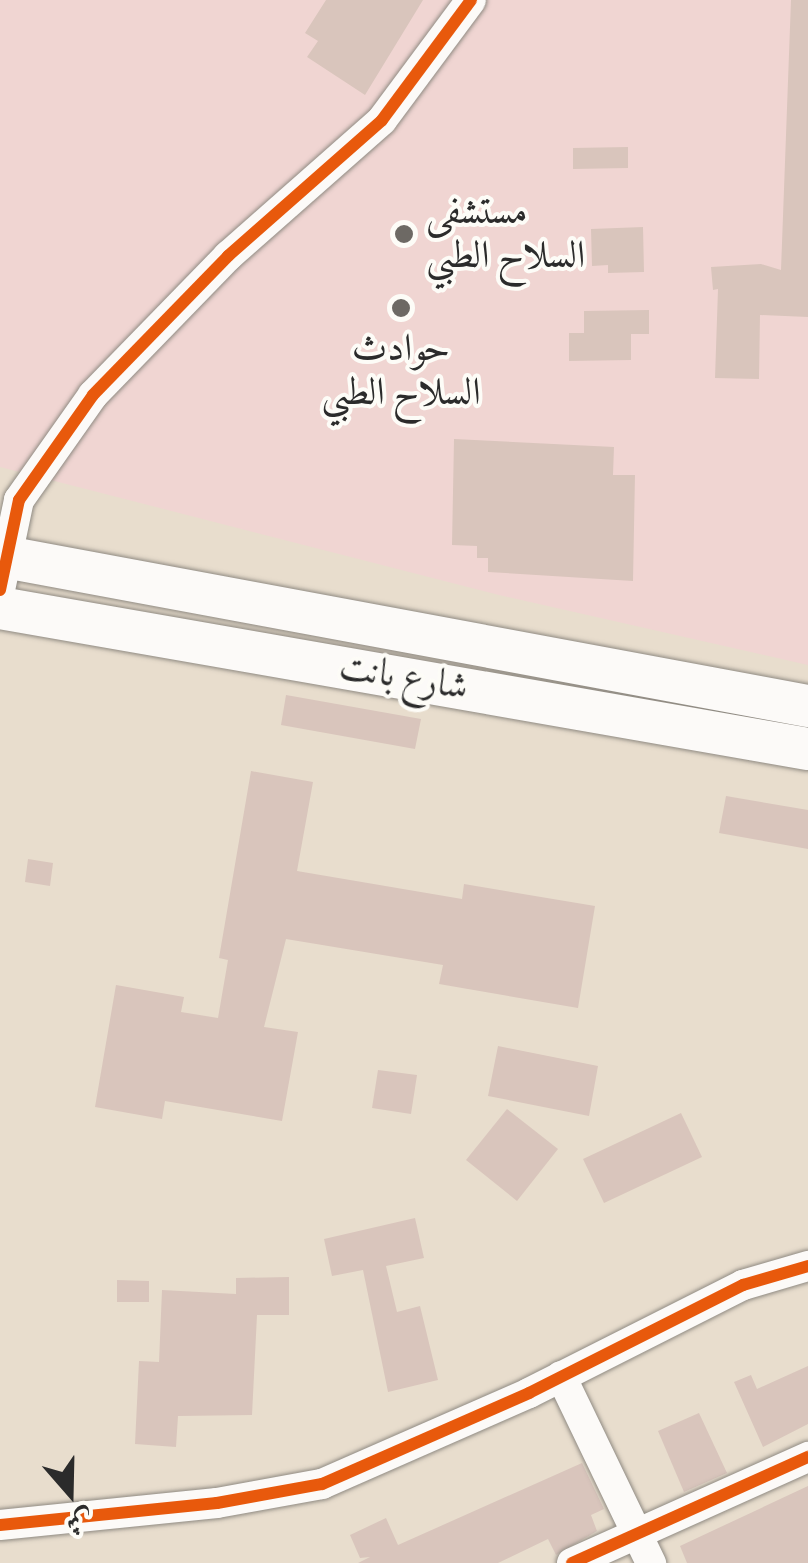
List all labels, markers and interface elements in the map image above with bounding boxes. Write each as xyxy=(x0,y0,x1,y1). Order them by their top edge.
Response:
place label: مستشفى السلاح الطبي xyxy=(426,189,585,278)
marker: مستشفى السلاح الطبي xyxy=(391,221,417,247)
marker: حوادث السلاح الطبي xyxy=(388,295,414,321)
place label: حوادث السلاح الطبي xyxy=(321,326,481,416)
street label: شارع بانت xyxy=(336,643,472,711)
north arrow xyxy=(20,1443,120,1543)
text: ش xyxy=(61,1500,99,1543)

